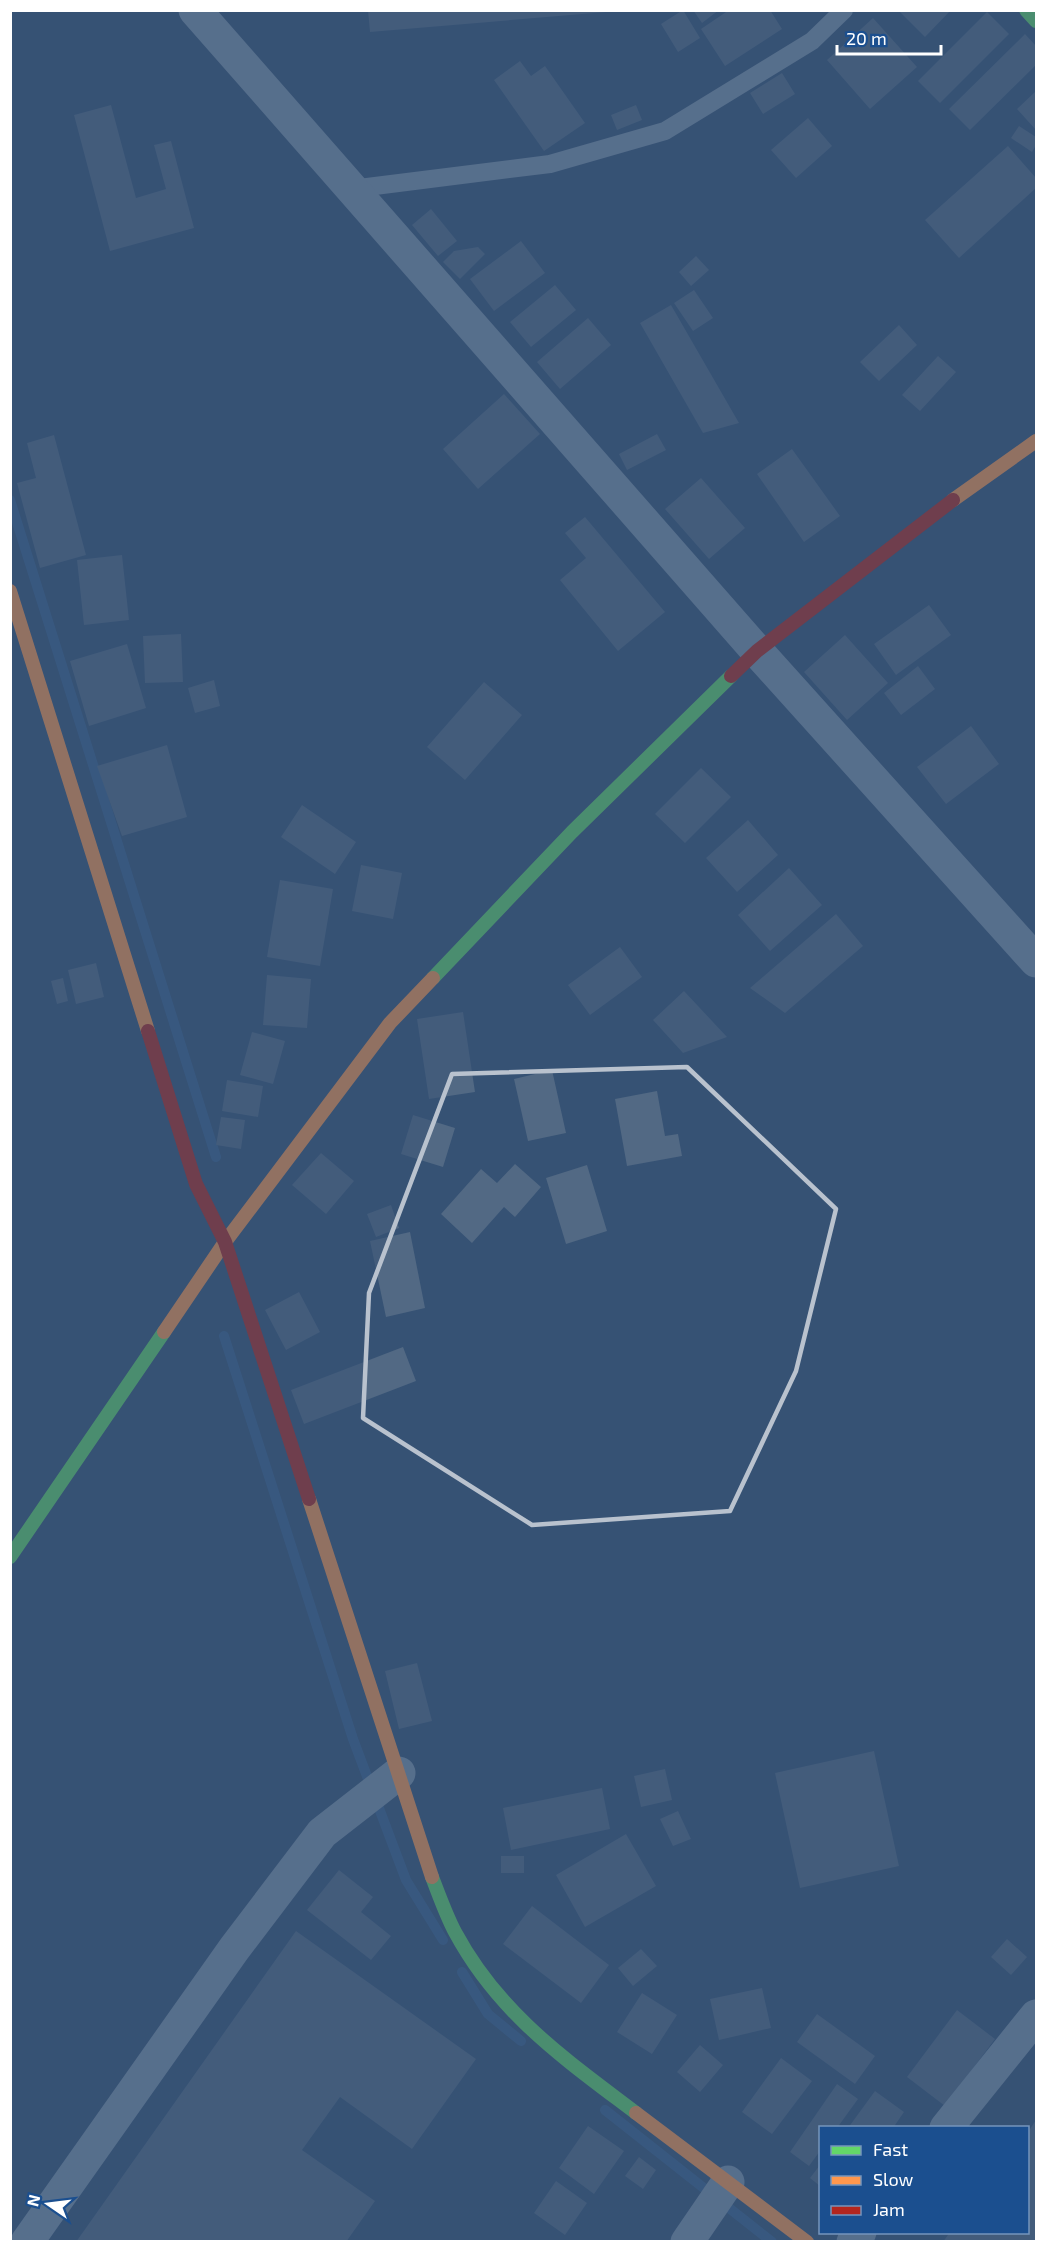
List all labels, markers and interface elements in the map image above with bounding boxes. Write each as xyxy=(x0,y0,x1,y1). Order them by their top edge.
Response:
scale bar xyxy=(837,18,940,56)
text: 20 m xyxy=(846,27,887,49)
legend xyxy=(819,2126,1029,2234)
text: Fast xyxy=(873,2138,908,2160)
text: Slow xyxy=(873,2168,914,2190)
north arrow xyxy=(18,2174,78,2234)
text: N xyxy=(22,2192,44,2208)
text: Jam xyxy=(873,2198,905,2220)

